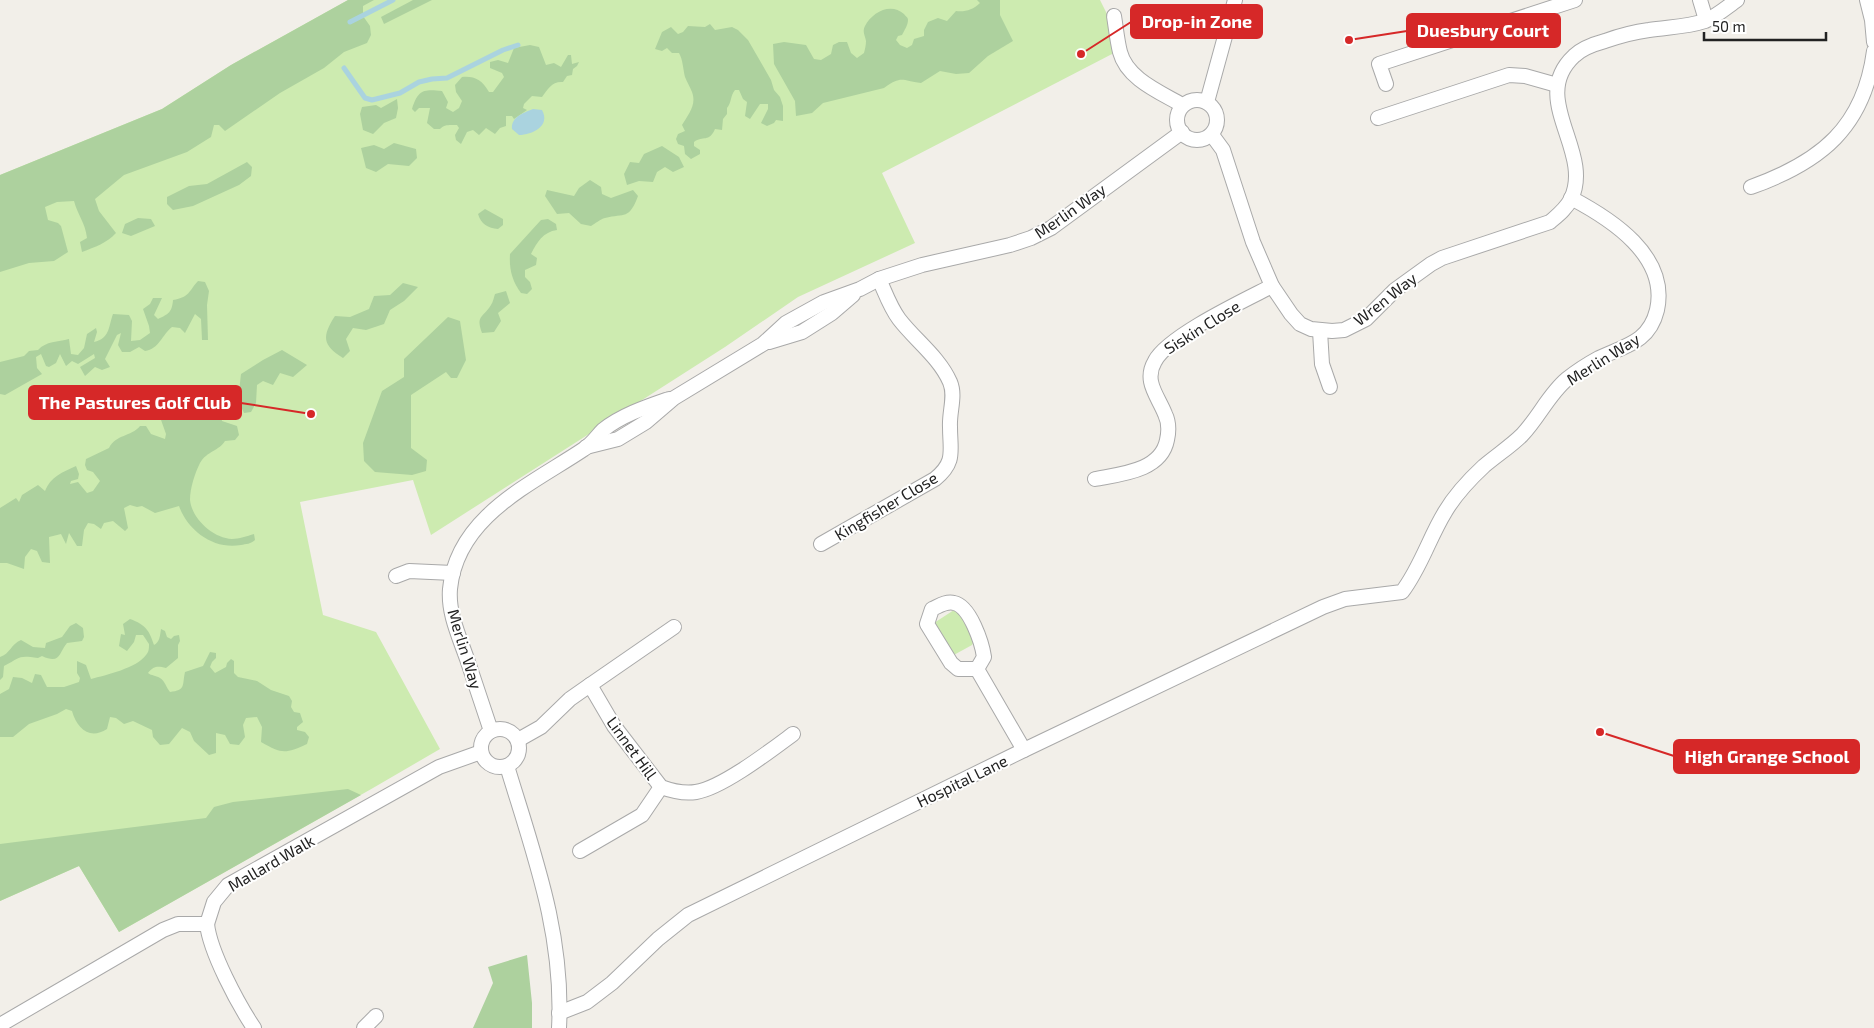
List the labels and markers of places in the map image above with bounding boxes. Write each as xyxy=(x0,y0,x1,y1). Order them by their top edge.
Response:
callout: Drop-in Zone xyxy=(1131,5,1262,38)
callout: Duesbury Court xyxy=(1407,14,1560,47)
callout: The Pastures Golf Club xyxy=(29,386,241,419)
callout: High Grange School xyxy=(1674,740,1859,773)

